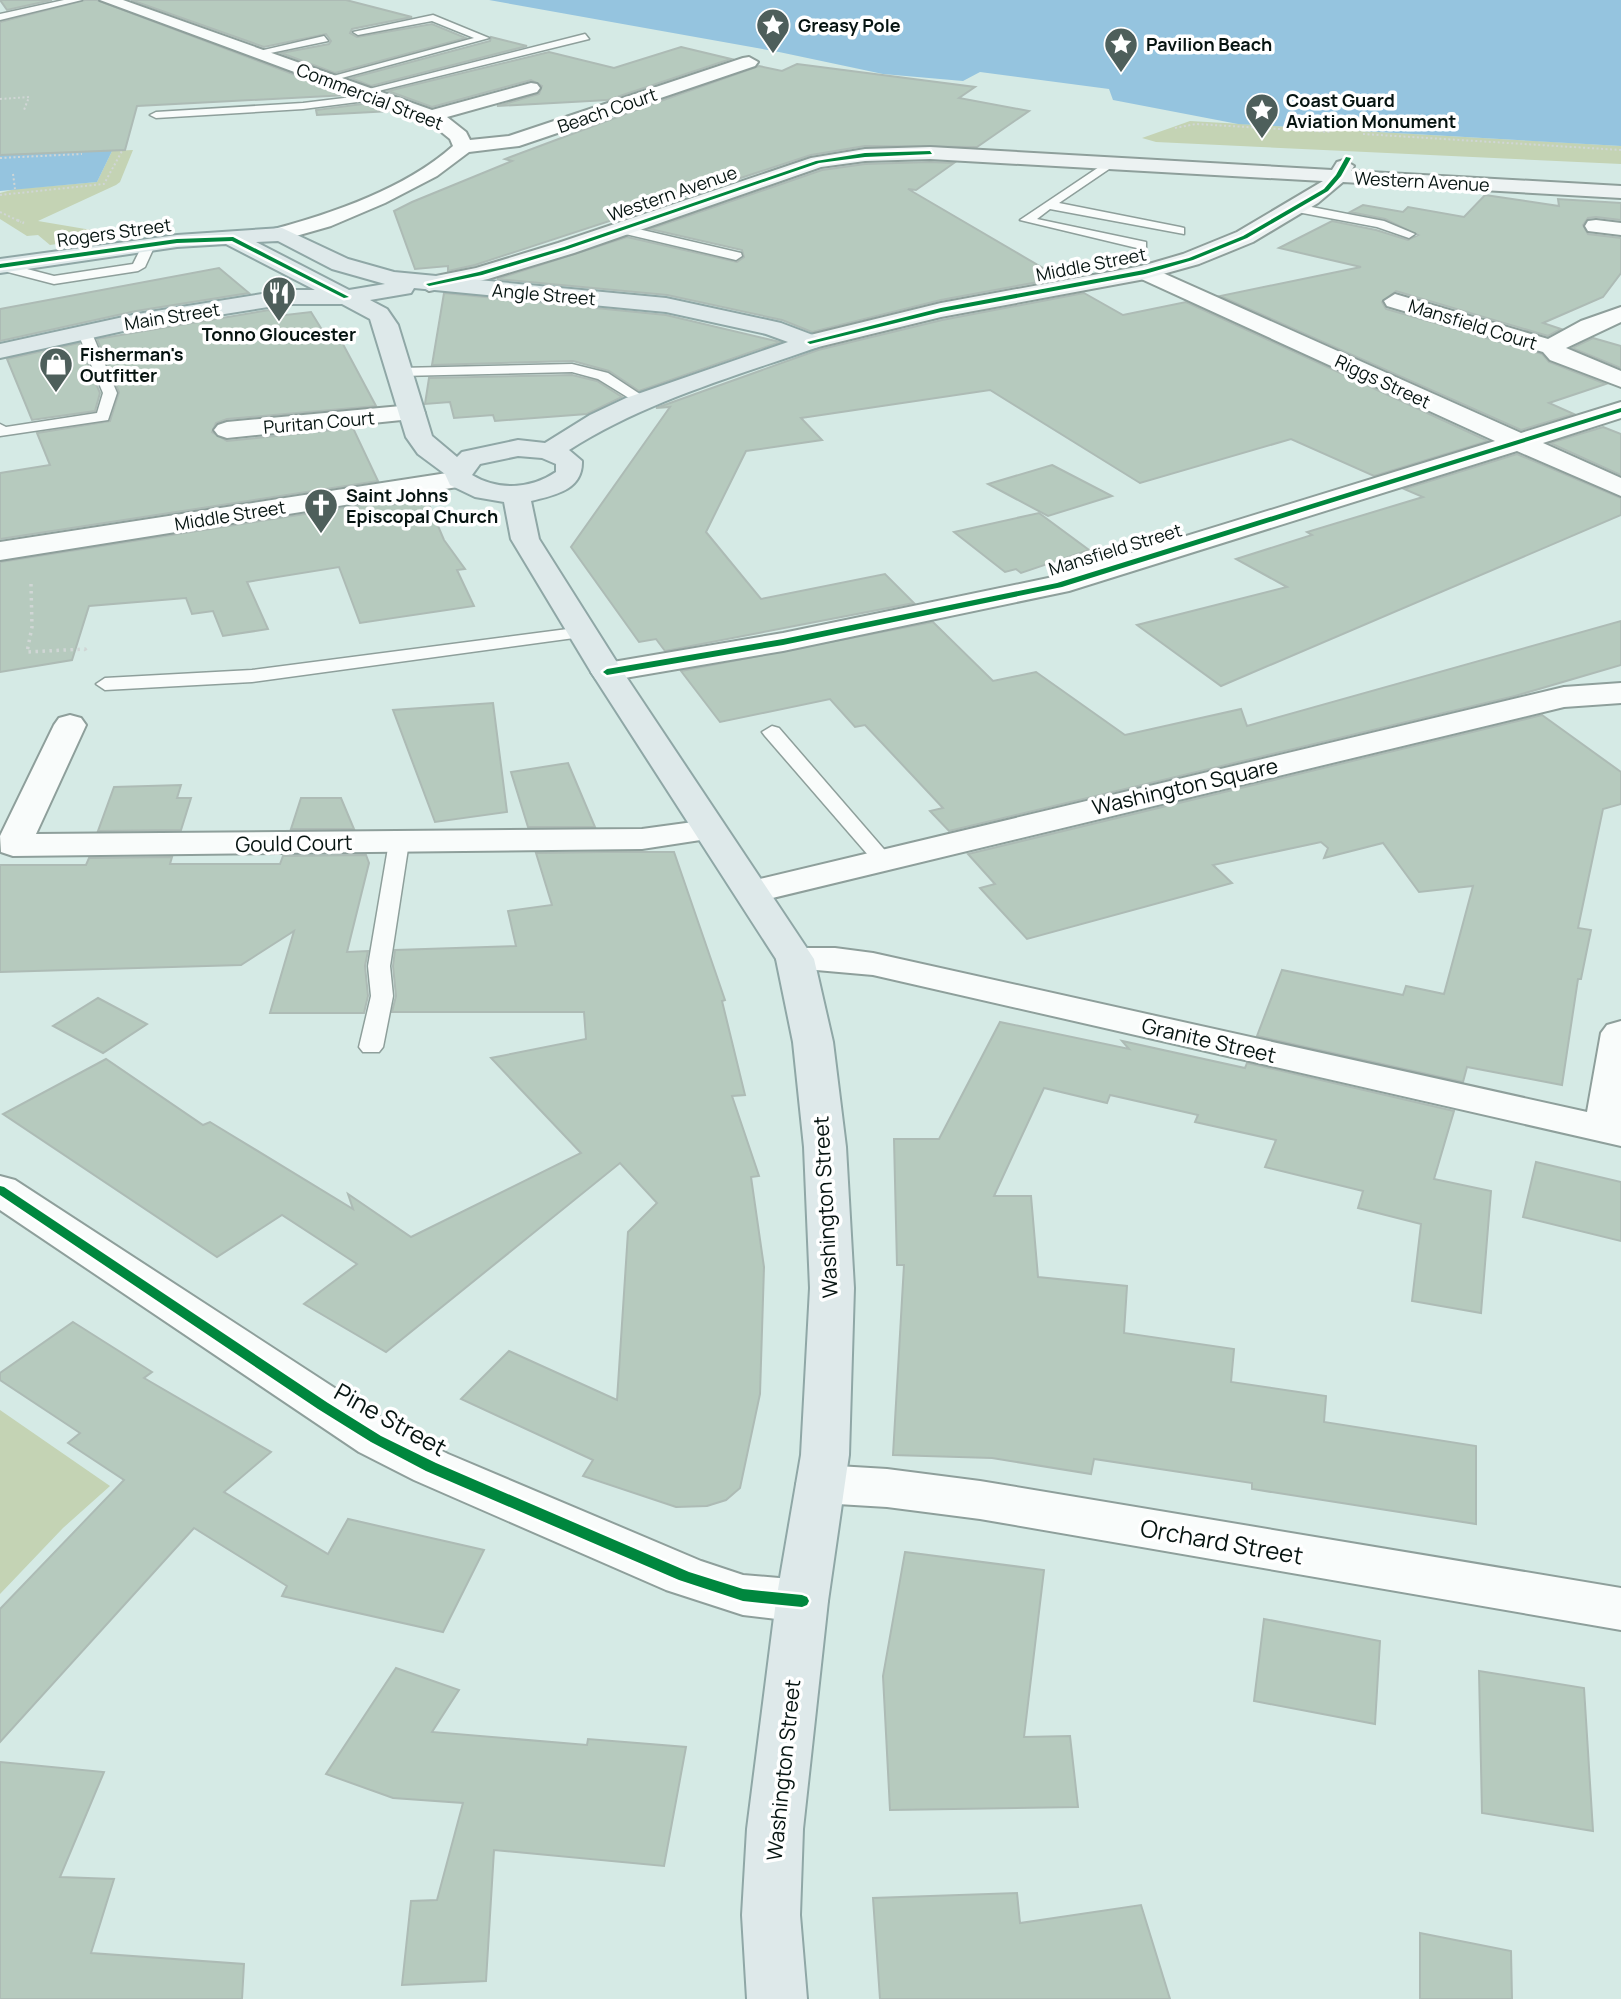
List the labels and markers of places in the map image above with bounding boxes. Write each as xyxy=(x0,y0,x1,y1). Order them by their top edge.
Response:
place icon: Greasy Pole xyxy=(754,6,792,55)
place label: Greasy Pole xyxy=(798,13,901,37)
place icon: Pavilion Beach xyxy=(1102,25,1140,74)
place label: Pavilion Beach xyxy=(1146,32,1272,56)
place label: Coast Guard Aviation Monument xyxy=(1286,88,1456,133)
place icon: Coast Guard Aviation Monument xyxy=(1243,91,1281,140)
restaurant icon: Tonno Gloucester xyxy=(260,274,298,323)
place label: Tonno Gloucester xyxy=(202,322,356,346)
place label: Fisherman's Outfitter xyxy=(80,342,184,387)
shop icon: Fisherman's Outfitter xyxy=(37,345,75,394)
place label: Saint Johns Episcopal Church xyxy=(346,483,498,528)
church icon: Saint Johns Episcopal Church xyxy=(302,486,340,535)

